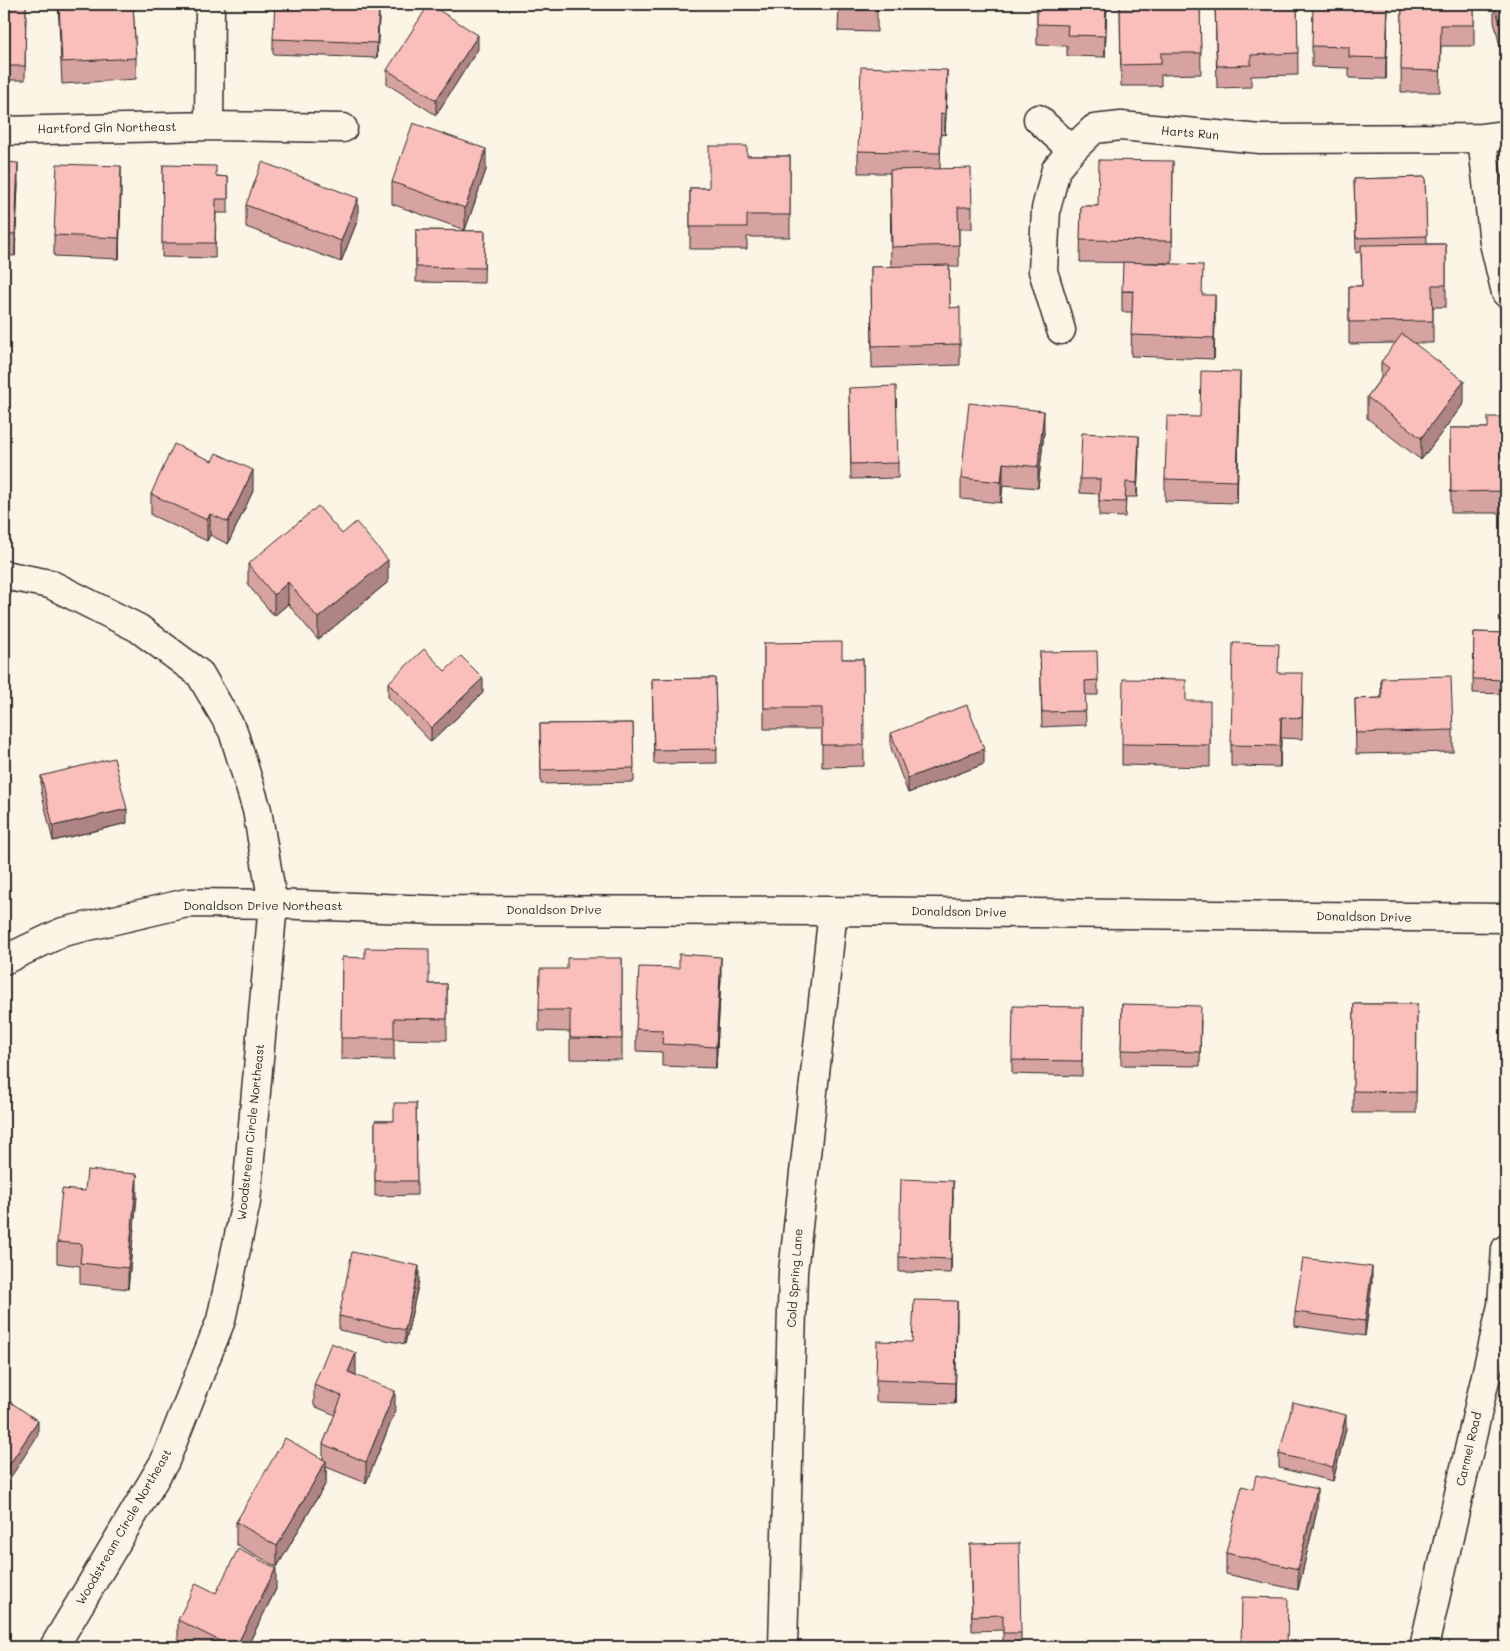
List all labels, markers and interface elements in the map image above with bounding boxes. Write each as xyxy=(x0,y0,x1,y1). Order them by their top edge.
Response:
street label: Hartford Gln Northeast xyxy=(37,118,177,136)
street label: Harts Run xyxy=(1161,122,1220,142)
street label: Donaldson Drive Northeast xyxy=(183,897,343,913)
street label: Donaldson Drive xyxy=(506,901,602,917)
street label: Donaldson Drive xyxy=(911,902,1007,920)
street label: Donaldson Drive xyxy=(1316,907,1412,925)
street label: Woodstream Circle Northeast xyxy=(233,1043,267,1221)
street label: Cold Spring Lane xyxy=(783,1228,805,1328)
street label: Carmel Road xyxy=(1452,1410,1484,1488)
street label: Woodstream Circle Northeast xyxy=(72,1446,174,1607)

